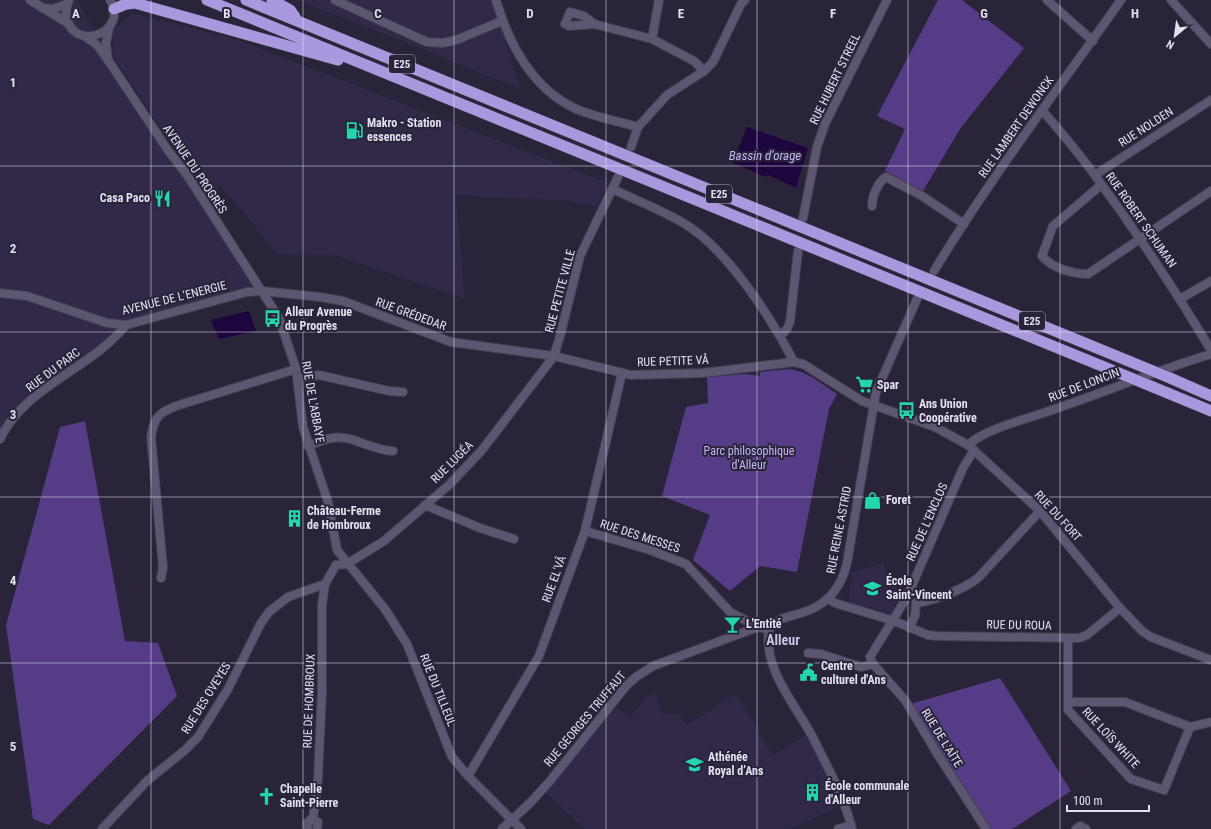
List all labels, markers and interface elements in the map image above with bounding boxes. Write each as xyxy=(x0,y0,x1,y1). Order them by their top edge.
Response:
text: A xyxy=(72,6,80,21)
text: B xyxy=(223,6,231,21)
text: C xyxy=(374,6,382,21)
text: D xyxy=(526,6,534,21)
text: E xyxy=(678,6,685,21)
text: F xyxy=(830,6,836,21)
text: G xyxy=(980,6,988,21)
text: H xyxy=(1131,6,1139,21)
north arrow xyxy=(1155,16,1195,56)
street label: RUE HUBERT STREEL xyxy=(807,31,863,127)
text: N xyxy=(1164,37,1176,52)
road number: E25 xyxy=(389,55,415,73)
street label: RUE LAMBERT DEWONCK xyxy=(976,73,1057,180)
text: 1 xyxy=(10,75,16,90)
street label: RUE NOLDEN xyxy=(1116,104,1176,150)
place label: Makro - Station essences xyxy=(367,116,442,144)
fuel station icon: Makro - Station essences xyxy=(344,120,364,140)
street label: AVENUE DU PROGRÈS xyxy=(160,121,231,216)
water label: Bassin d'orage xyxy=(729,148,801,163)
street label: RUE ROBERT SCHUMAN xyxy=(1103,170,1179,270)
road number: E25 xyxy=(706,185,732,203)
restaurant icon: Casa Paco xyxy=(153,188,173,208)
place label: Casa Paco xyxy=(100,191,150,205)
text: 2 xyxy=(10,241,17,256)
street label: RUE PETITE VILLE xyxy=(542,248,578,334)
street label: AVENUE DE L'ENERGIE xyxy=(120,278,228,318)
street label: RUE GRÉDEDAR xyxy=(374,294,449,333)
place label: Alleur Avenue du Progrès xyxy=(285,305,352,333)
bus stop icon: Alleur Avenue du Progrès xyxy=(262,309,282,329)
road number: E25 xyxy=(1019,312,1045,330)
street label: RUE DU PARC xyxy=(23,345,83,395)
street label: RUE PETITE VÂ xyxy=(637,352,709,369)
street label: RUE DE L'ABBAYE xyxy=(299,360,327,444)
street label: RUE DE LONCIN xyxy=(1047,365,1121,405)
supermarket icon: Spar xyxy=(854,375,874,395)
place label: Spar xyxy=(877,378,899,392)
place label: Ans Union Coopérative xyxy=(919,397,977,425)
bus stop icon: Ans Union Coopérative xyxy=(896,401,916,421)
text: 3 xyxy=(10,407,16,422)
street label: RUE LUGÉA xyxy=(427,437,476,486)
park label: Parc philosophique d'Alleur xyxy=(704,444,795,472)
street label: RUE DE L'ENCLOS xyxy=(903,481,951,563)
street label: RUE REINE ASTRID xyxy=(824,485,854,575)
street label: RUE DU FORT xyxy=(1032,488,1084,544)
shop icon: Foret xyxy=(863,490,883,510)
place label: Foret xyxy=(886,493,911,507)
place label: Château-Ferme de Hombroux xyxy=(307,504,381,532)
building icon: Château-Ferme de Hombroux xyxy=(284,508,304,528)
street label: RUE DES MESSES xyxy=(598,516,682,556)
street label: RUE EL'VÂ xyxy=(538,553,569,604)
text: 4 xyxy=(10,573,17,588)
place label: École Saint-Vincent xyxy=(886,573,952,602)
school or university icon: École Saint-Vincent xyxy=(863,578,883,598)
bar icon: L'Entité xyxy=(723,614,743,634)
place label: L'Entité xyxy=(746,617,782,631)
street label: RUE DU ROUA xyxy=(986,617,1052,633)
district label: Alleur xyxy=(766,632,800,648)
street label: RUE DU TILLEUL xyxy=(417,652,459,729)
street label: RUE DE HOMBROUX xyxy=(300,653,318,749)
place label: Centre culturel d'Ans xyxy=(821,659,886,687)
street label: RUE DES OVEYES xyxy=(178,660,234,736)
public building icon: Centre culturel d'Ans xyxy=(798,663,818,683)
street label: RUE GEORGES TRUFFAUT xyxy=(541,669,629,769)
street label: RUE LOÏS WHITE xyxy=(1079,704,1143,771)
street label: RUE DE L'AÎTE xyxy=(918,706,966,770)
text: 5 xyxy=(10,739,17,754)
place label: Athénée Royal d’Ans xyxy=(708,750,764,778)
school or university icon: Athénée Royal d’Ans xyxy=(685,754,705,774)
place label: École communale d'Alleur xyxy=(825,778,910,807)
place label: Chapelle Saint-Pierre xyxy=(280,782,338,810)
building icon: École communale d'Alleur xyxy=(802,783,822,803)
church icon: Chapelle Saint-Pierre xyxy=(257,786,277,806)
scale bar xyxy=(1067,787,1149,813)
text: 100 m xyxy=(1073,794,1103,808)

